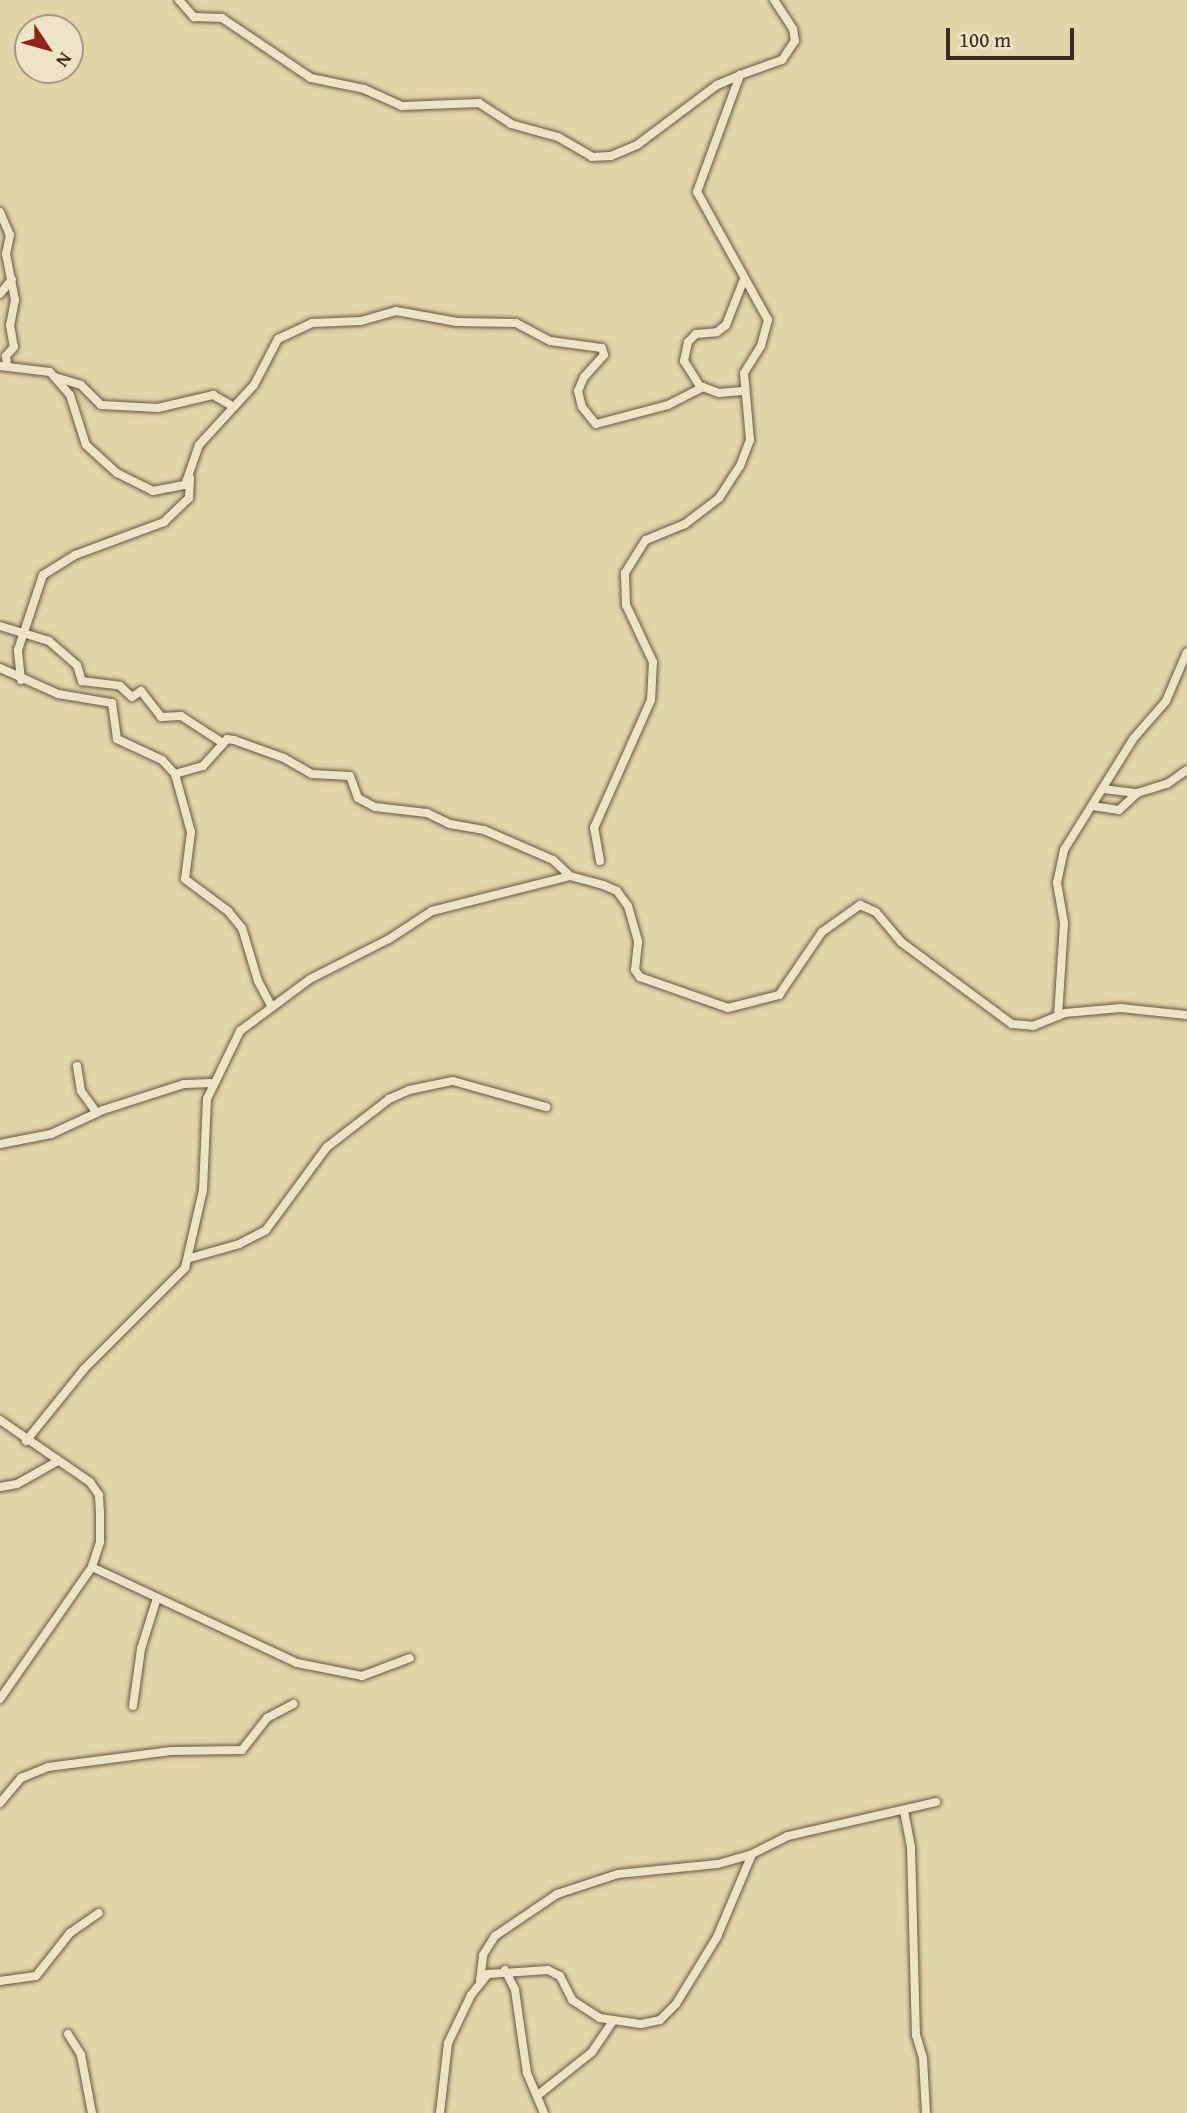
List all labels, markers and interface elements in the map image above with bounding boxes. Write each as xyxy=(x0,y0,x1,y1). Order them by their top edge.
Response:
north arrow xyxy=(14,14,84,84)
scale bar xyxy=(949,14,1077,58)
text: 100 m xyxy=(959,24,1011,55)
text: N xyxy=(49,47,79,74)

